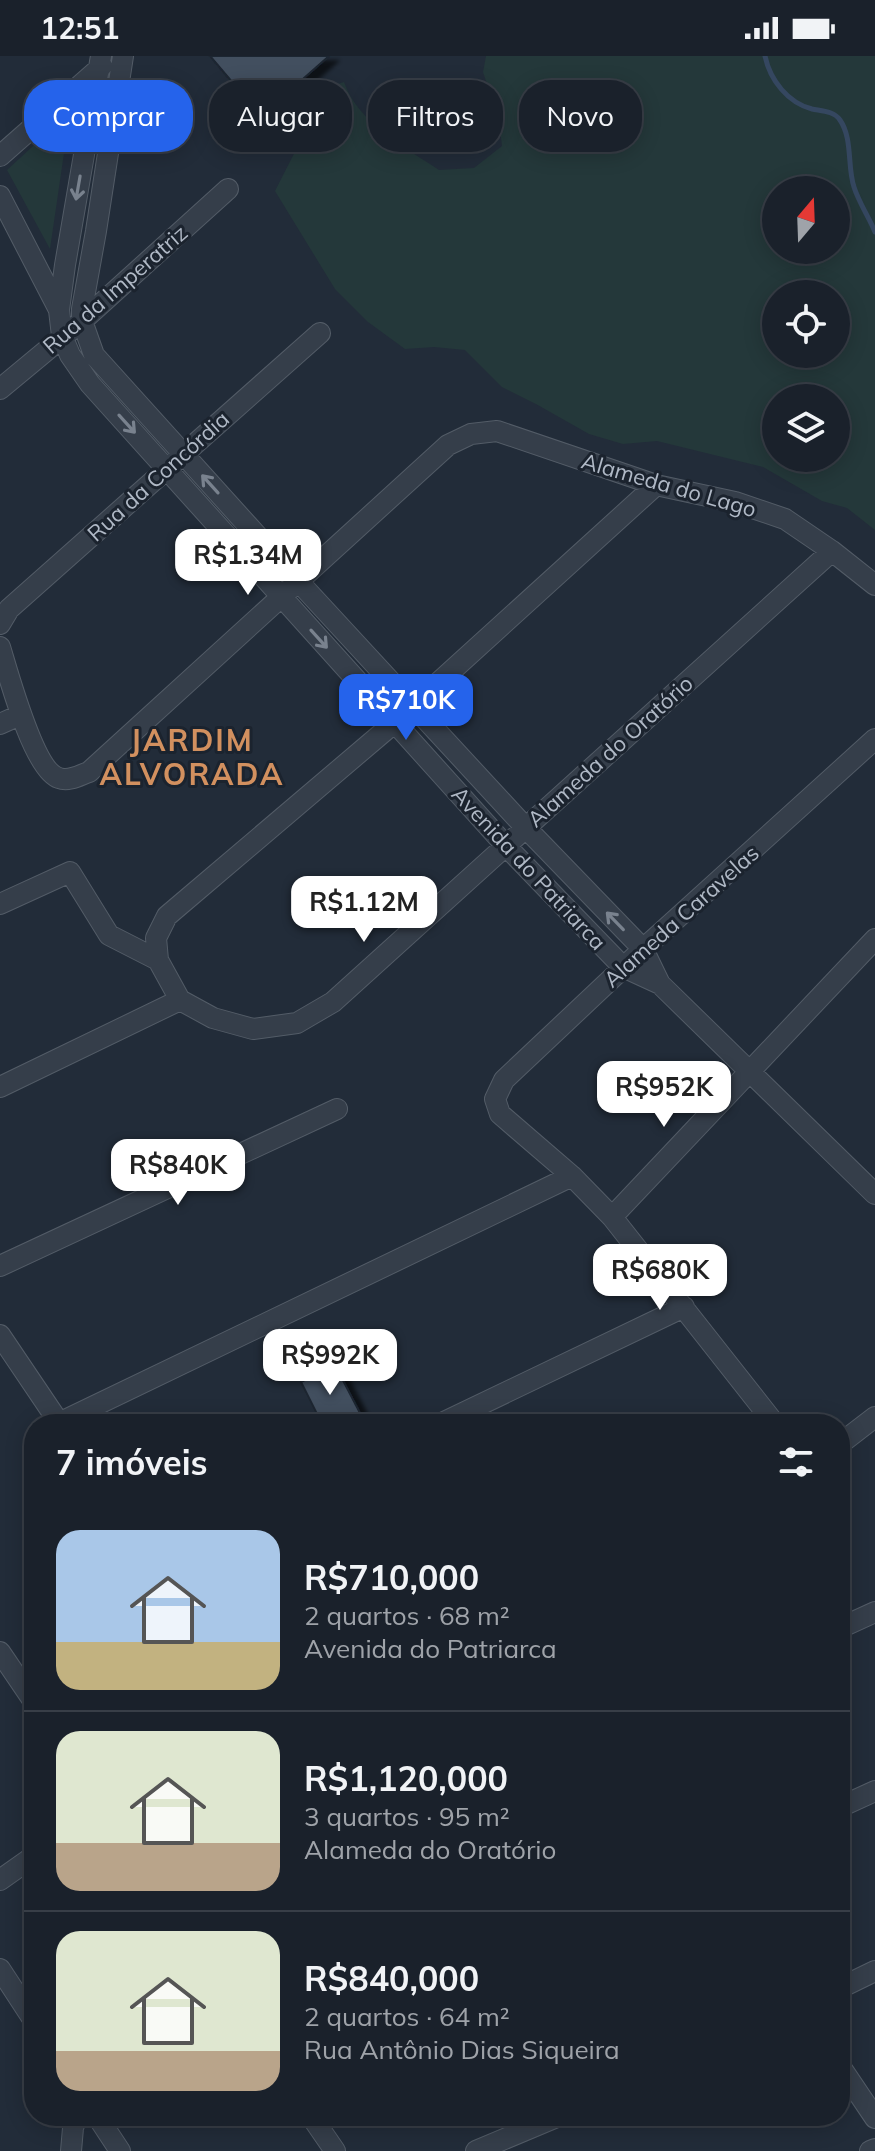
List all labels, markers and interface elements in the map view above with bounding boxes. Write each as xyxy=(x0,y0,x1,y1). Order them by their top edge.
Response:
text: 12:51 xyxy=(40,9,119,47)
chip: Comprar xyxy=(24,80,193,152)
chip: Alugar xyxy=(209,80,352,152)
chip: Filtros xyxy=(368,80,503,152)
chip: Novo xyxy=(519,80,642,152)
one-way arrow xyxy=(70,175,85,200)
north arrow xyxy=(762,176,850,264)
map controls xyxy=(762,176,850,472)
street label: Rua da Imperatriz xyxy=(37,219,193,359)
button: locate xyxy=(762,280,850,368)
button: layers xyxy=(762,384,850,472)
street label: Rua da Concórdia xyxy=(81,405,235,547)
one-way arrow xyxy=(117,414,136,434)
street label: Alameda do Lago xyxy=(578,447,760,523)
one-way arrow xyxy=(201,475,219,495)
pin: R$1.34M xyxy=(174,529,322,597)
text: R$1.34M xyxy=(193,538,303,571)
one-way arrow xyxy=(310,628,328,648)
street label: Alameda do Oratório xyxy=(521,669,699,833)
pin: R$710K xyxy=(341,674,471,742)
text: R$710K xyxy=(357,683,455,716)
district label: JARDIM ALVORADA xyxy=(100,721,285,793)
street label: Avenida do Patriarca xyxy=(446,780,612,956)
street label: Alameda Caravelas xyxy=(597,839,765,993)
pin: R$1.12M xyxy=(290,876,438,944)
text: R$1.12M xyxy=(309,885,419,918)
one-way arrow xyxy=(606,912,625,931)
pin: R$952K xyxy=(599,1061,729,1129)
text: R$952K xyxy=(615,1070,713,1103)
pin: R$840K xyxy=(113,1139,243,1207)
text: R$840K xyxy=(129,1148,227,1181)
pin: R$680K xyxy=(595,1244,725,1312)
text: R$680K xyxy=(611,1253,709,1286)
pin: R$992K xyxy=(265,1329,395,1397)
text: R$992K xyxy=(281,1338,379,1371)
icon: filters xyxy=(774,1440,818,1484)
text: 7 imóveis xyxy=(56,1441,208,1484)
text: R$710,000 xyxy=(304,1556,479,1599)
icon: home xyxy=(120,1562,216,1658)
text: 2 quartos · 68 m² xyxy=(304,1599,510,1632)
text: Avenida do Patriarca xyxy=(304,1632,557,1665)
text: R$1,120,000 xyxy=(304,1757,508,1800)
icon: home xyxy=(120,1763,216,1859)
text: 3 quartos · 95 m² xyxy=(304,1800,510,1833)
text: Alameda do Oratório xyxy=(304,1833,556,1866)
text: R$840,000 xyxy=(304,1957,479,2000)
icon: home xyxy=(120,1963,216,2059)
text: 2 quartos · 64 m² xyxy=(304,2000,510,2033)
text: Rua Antônio Dias Siqueira xyxy=(304,2033,620,2066)

